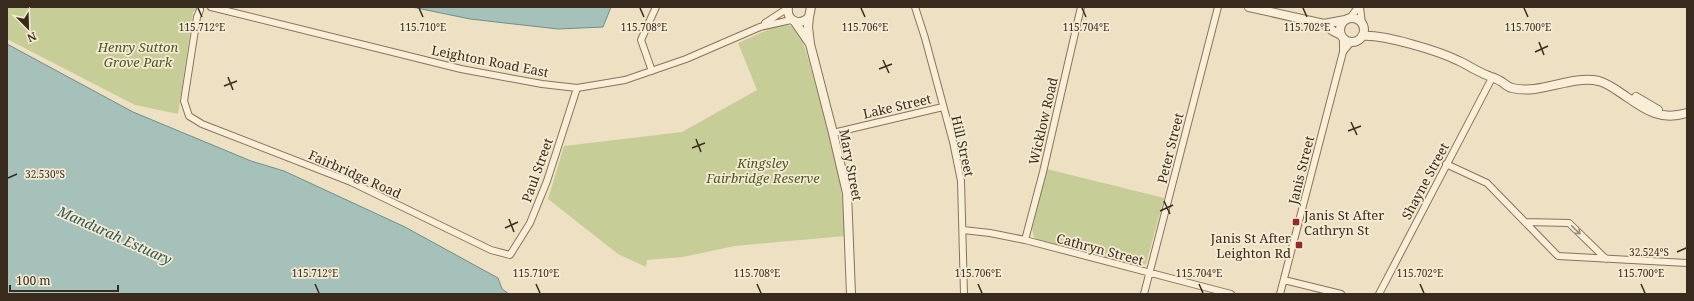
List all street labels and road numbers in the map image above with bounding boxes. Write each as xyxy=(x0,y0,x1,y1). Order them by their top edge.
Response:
street label: Leighton Road East xyxy=(430,41,550,81)
street label: Wicklow Road xyxy=(1024,75,1062,166)
street label: Lake Street xyxy=(861,89,933,123)
street label: Peter Street xyxy=(1153,110,1188,185)
street label: Hill Street xyxy=(947,114,979,179)
street label: Mary Street xyxy=(835,128,867,203)
street label: Janis Street xyxy=(1284,133,1318,207)
street label: Paul Street xyxy=(517,135,557,205)
street label: Shayne Street xyxy=(1397,139,1453,223)
street label: Fairbridge Road xyxy=(306,146,404,202)
street label: Cathryn Street xyxy=(1054,229,1146,269)

